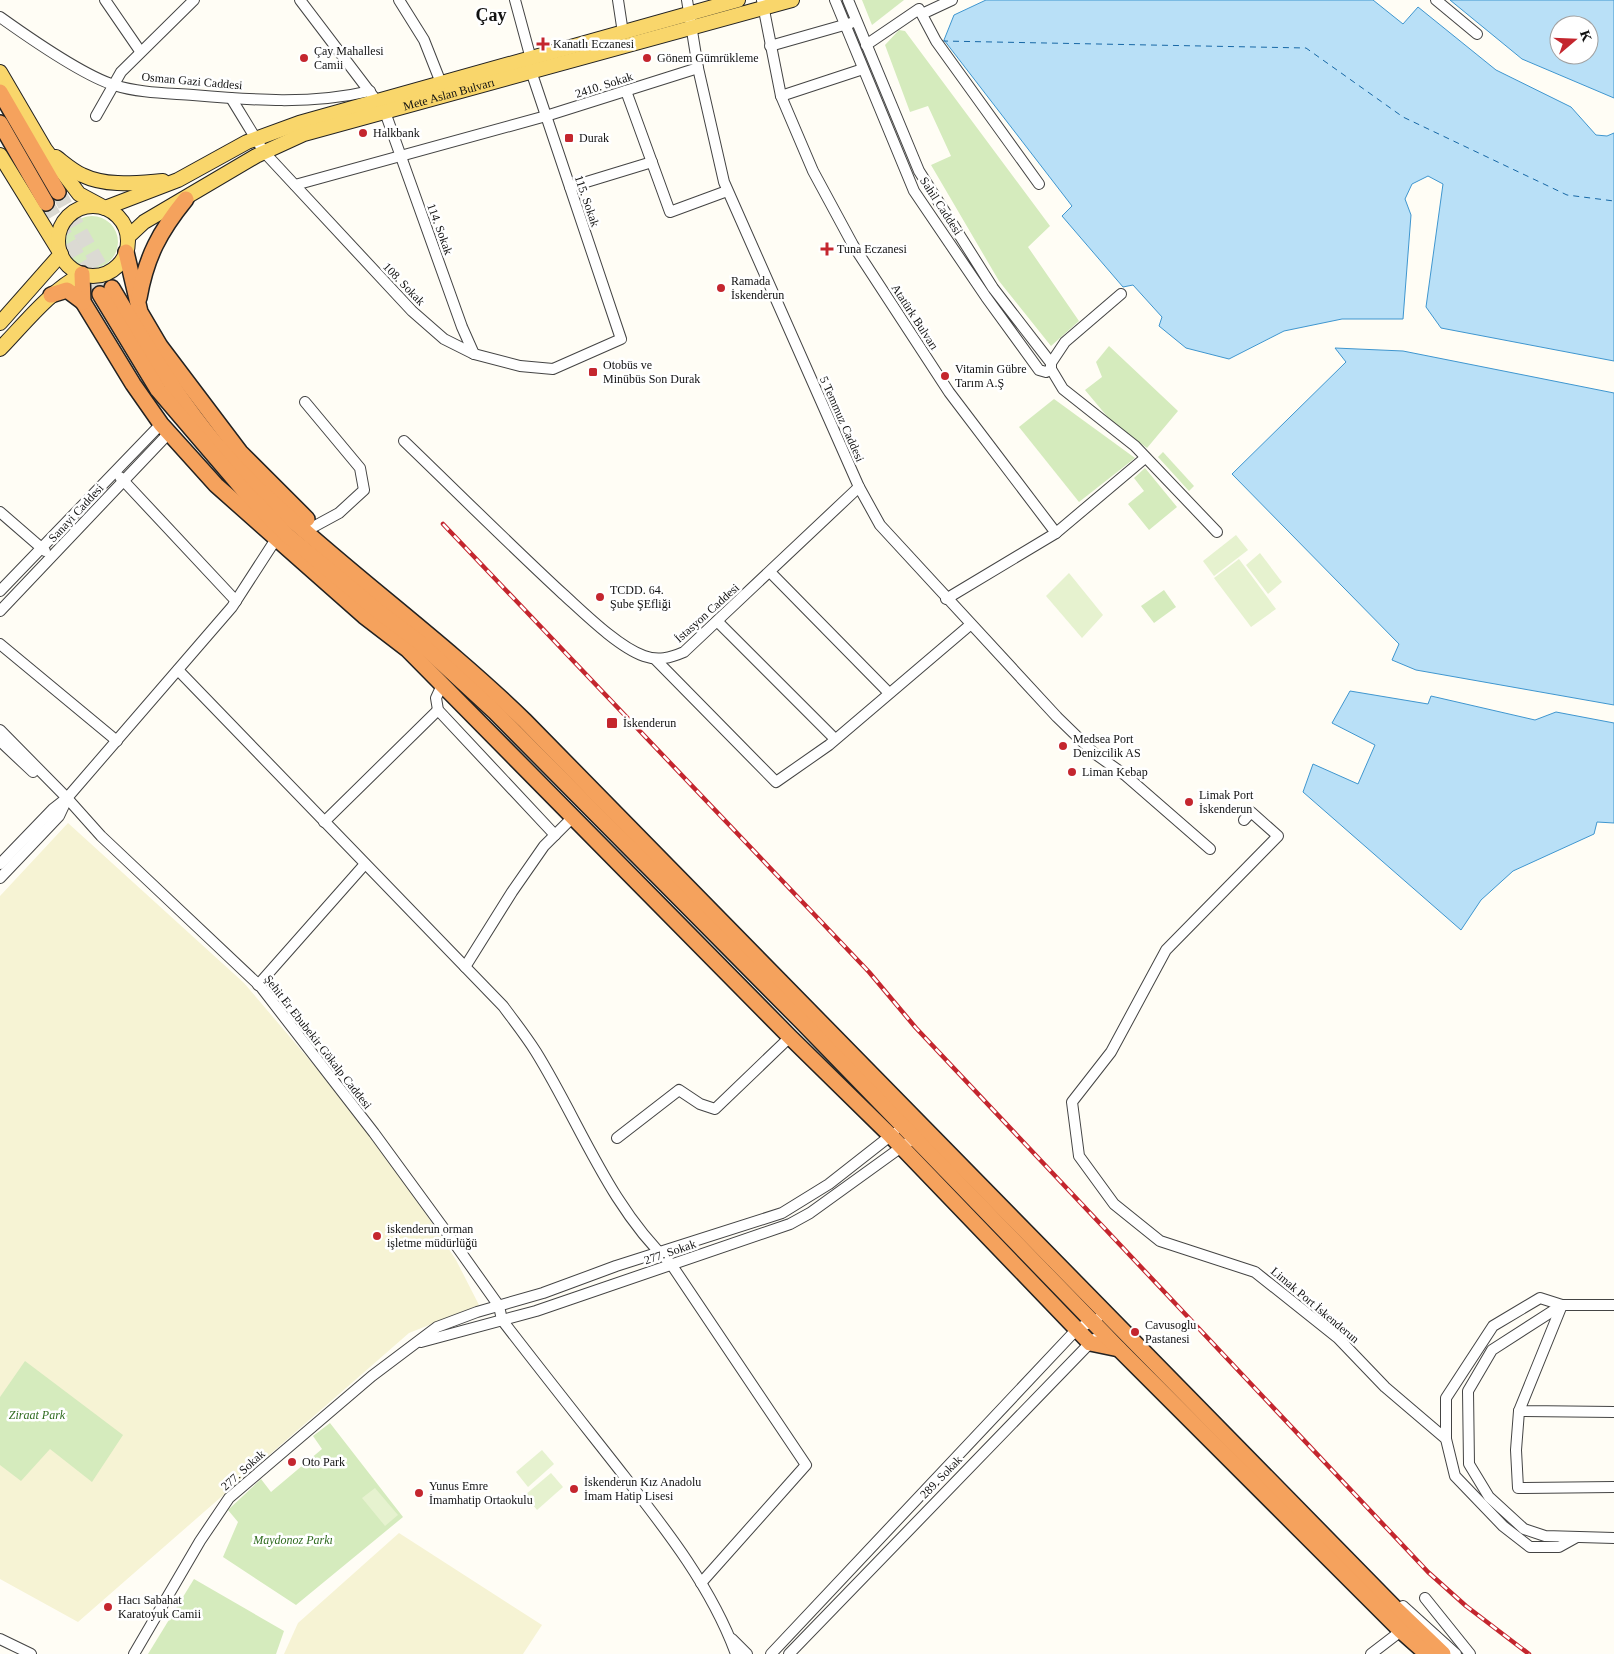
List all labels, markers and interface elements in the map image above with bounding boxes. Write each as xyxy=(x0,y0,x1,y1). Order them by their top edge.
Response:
district label: Çay xyxy=(476,5,507,25)
north arrow xyxy=(1549,15,1599,65)
text: K xyxy=(1577,28,1595,44)
place label: Kanatlı Eczanesi xyxy=(553,37,635,51)
marker: Kanatlı Eczanesi xyxy=(537,38,549,50)
place label: Çay Mahallesi Camii xyxy=(314,44,384,72)
place label: Gönem Gümrükleme xyxy=(657,51,759,65)
marker: Çay Mahallesi Camii xyxy=(298,52,310,64)
marker: Gönem Gümrükleme xyxy=(641,52,653,64)
street label: 2410. Sokak xyxy=(573,69,635,101)
street label: Osman Gazi Caddesi xyxy=(141,70,244,92)
street label: Mete Aslan Bulvarı xyxy=(402,75,497,113)
place label: Halkbank xyxy=(373,126,420,140)
marker: Halkbank xyxy=(357,127,369,139)
place label: Durak xyxy=(579,131,609,145)
marker: Durak xyxy=(563,132,575,144)
street label: 115. Sokak xyxy=(572,173,602,229)
street label: Sahil Caddesi xyxy=(917,174,965,238)
street label: 114. Sokak xyxy=(424,201,456,257)
place label: Tuna Eczanesi xyxy=(837,242,908,256)
marker: Tuna Eczanesi xyxy=(821,243,833,255)
street label: 108. Sokak xyxy=(380,260,428,308)
place label: Ramada İskenderun xyxy=(731,274,784,302)
street label: Atatürk Bulvarı xyxy=(889,281,942,353)
marker: Ramada İskenderun xyxy=(715,282,727,294)
place label: Otobüs ve Minübüs Son Durak xyxy=(603,358,700,386)
place label: Vitamin Gübre Tarım A.Ş xyxy=(955,362,1027,390)
marker: Otobüs ve Minübüs Son Durak xyxy=(587,366,599,378)
marker: Vitamin Gübre Tarım A.Ş xyxy=(939,370,951,382)
street label: 5 Temmuz Caddesi xyxy=(817,374,867,465)
street label: Sanayi Caddesi xyxy=(46,481,107,545)
street label: İstasyon Caddesi xyxy=(672,580,743,646)
place label: TCDD. 64. Şube ŞEfliği xyxy=(610,583,672,611)
marker: TCDD. 64. Şube ŞEfliği xyxy=(594,591,606,603)
marker: İskenderun xyxy=(605,716,619,730)
place label: İskenderun xyxy=(623,716,676,730)
place label: Medsea Port Denizcilik AS xyxy=(1073,732,1141,760)
marker: Medsea Port Denizcilik AS xyxy=(1057,740,1069,752)
place label: Liman Kebap xyxy=(1082,765,1148,779)
marker: Liman Kebap xyxy=(1066,766,1078,778)
place label: Limak Port İskenderun xyxy=(1199,788,1254,816)
marker: Limak Port İskenderun xyxy=(1183,796,1195,808)
street label: Şehit Er Ebubekir Gökalp Caddesi xyxy=(261,972,375,1112)
place label: iskenderun orman işletme müdürlüğü xyxy=(387,1222,477,1250)
marker: iskenderun orman işletme müdürlüğü xyxy=(371,1230,383,1242)
street label: 277. Sokak xyxy=(642,1237,698,1267)
street label: Limak Port İskenderun xyxy=(1268,1264,1362,1346)
place label: Cavusoglu Pastanesi xyxy=(1145,1318,1196,1346)
marker: Cavusoglu Pastanesi xyxy=(1129,1326,1141,1338)
park label: Ziraat Park xyxy=(9,1408,66,1422)
street label: 277. Sokak xyxy=(218,1447,268,1493)
street label: 289. Sokak xyxy=(917,1453,965,1501)
place label: Oto Park xyxy=(302,1455,345,1469)
marker: Oto Park xyxy=(286,1456,298,1468)
place label: İskenderun Kız Anadolu İmam Hatip Lisesi xyxy=(584,1475,701,1503)
place label: Yunus Emre İmamhatip Ortaokulu xyxy=(429,1479,533,1507)
marker: İskenderun Kız Anadolu İmam Hatip Lisesi xyxy=(568,1483,580,1495)
marker: Yunus Emre İmamhatip Ortaokulu xyxy=(413,1487,425,1499)
park label: Maydonoz Parkı xyxy=(252,1533,333,1547)
place label: Hacı Sabahat Karatoyuk Camii xyxy=(118,1593,202,1621)
marker: Hacı Sabahat Karatoyuk Camii xyxy=(102,1601,114,1613)

